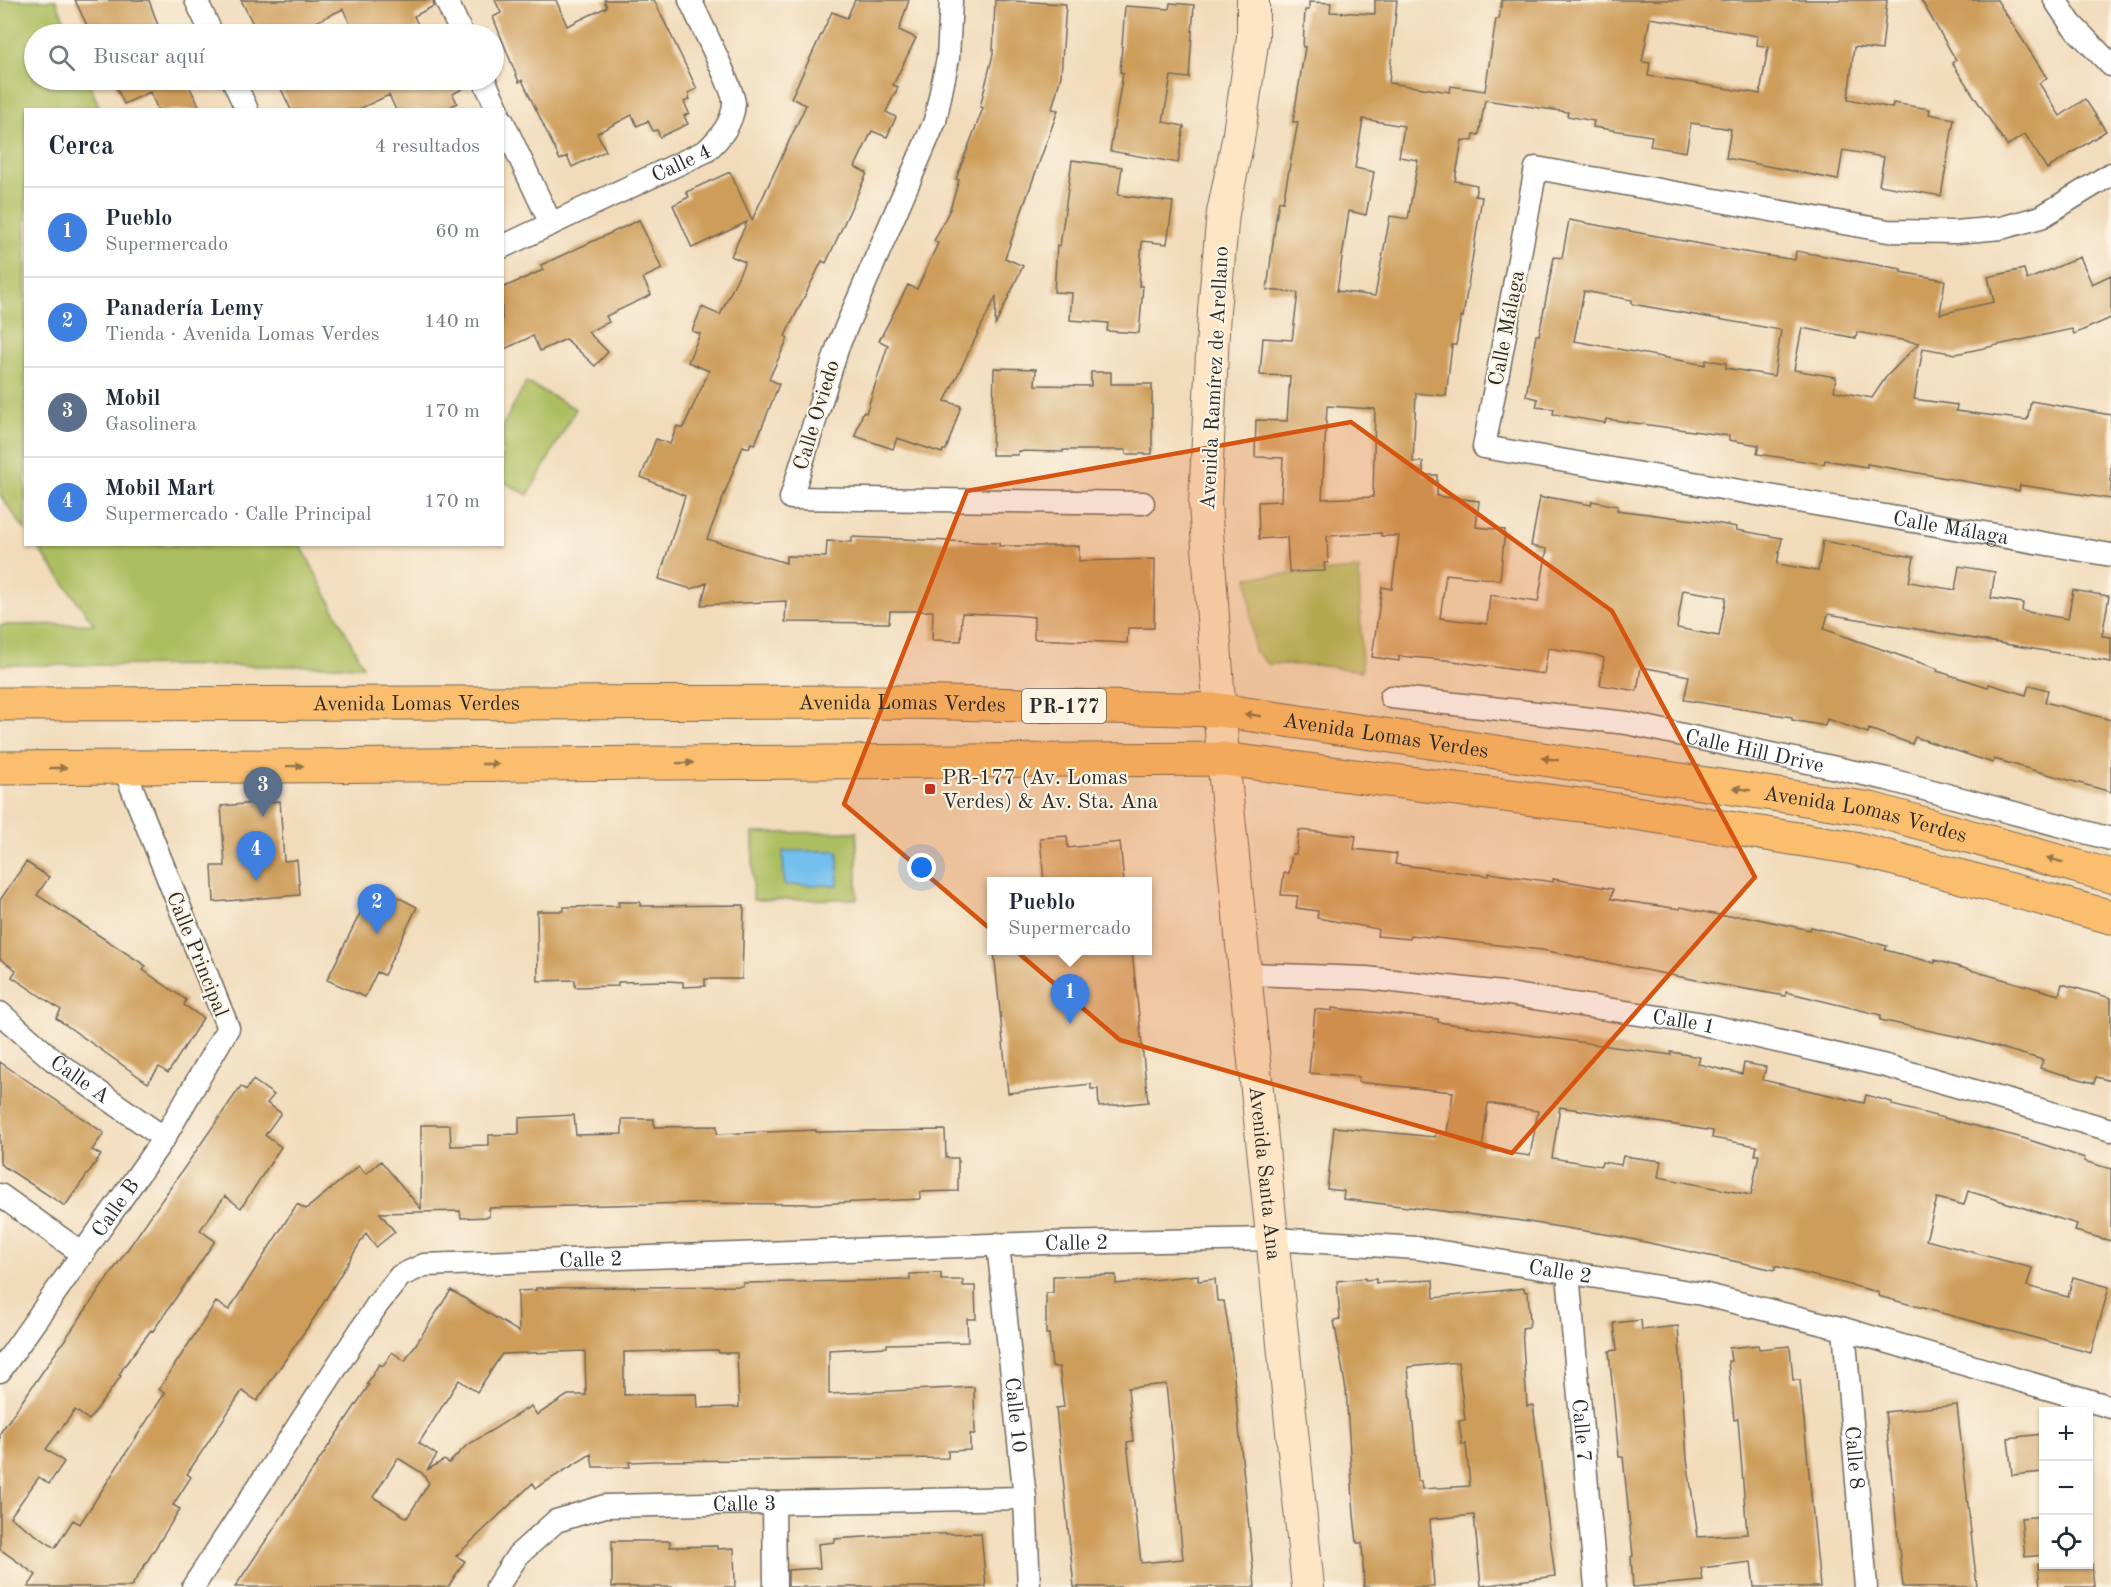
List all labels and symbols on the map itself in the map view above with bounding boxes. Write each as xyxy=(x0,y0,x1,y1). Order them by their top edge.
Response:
street label: Calle 4 xyxy=(649,141,715,187)
street label: Avenida Ramírez de Arellano xyxy=(1198,246,1233,511)
street label: Calle Málaga xyxy=(1486,269,1529,388)
street label: Calle Oviedo xyxy=(791,358,844,473)
street label: Calle Málaga xyxy=(1891,509,2010,549)
road number: PR-177 xyxy=(1022,689,1106,723)
street label: Avenida Lomas Verdes xyxy=(798,693,1006,717)
street label: Avenida Lomas Verdes xyxy=(312,694,520,715)
one-way arrow xyxy=(1243,710,1262,719)
street label: Avenida Lomas Verdes xyxy=(1282,711,1490,763)
street label: Calle Hill Drive xyxy=(1683,727,1826,777)
one-way arrow xyxy=(1540,754,1559,763)
one-way arrow xyxy=(676,758,695,768)
one-way arrow xyxy=(481,759,500,769)
one-way arrow xyxy=(286,762,305,771)
one-way arrow xyxy=(49,763,68,773)
pin: 3 xyxy=(244,768,282,817)
place label: PR-177 (Av. Lomas Verdes) & Av. Sta. Ana xyxy=(942,768,1158,813)
marker: PR-177 (Av. Lomas Verdes) & Av. Sta. Ana xyxy=(923,782,937,796)
one-way arrow xyxy=(1733,784,1752,793)
street label: Avenida Lomas Verdes xyxy=(1762,784,1969,847)
pin: 4 xyxy=(236,832,276,881)
your location xyxy=(907,853,936,882)
one-way arrow xyxy=(2046,855,2064,865)
pin: 2 xyxy=(358,884,397,934)
street label: Calle Principal xyxy=(162,889,231,1020)
pin: 1 xyxy=(1050,974,1090,1024)
street label: Calle 1 xyxy=(1651,1007,1717,1039)
street label: Calle A xyxy=(46,1052,113,1108)
street label: Avenida Santa Ana xyxy=(1245,1085,1283,1261)
street label: Calle B xyxy=(89,1175,144,1241)
street label: Calle 2 xyxy=(1045,1233,1108,1255)
street label: Calle 2 xyxy=(559,1249,623,1272)
street label: Calle 2 xyxy=(1527,1257,1593,1288)
street label: Calle 10 xyxy=(1000,1376,1029,1454)
street label: Calle 7 xyxy=(1567,1398,1594,1463)
street label: Calle 8 xyxy=(1840,1425,1867,1490)
street label: Calle 3 xyxy=(713,1494,776,1516)

